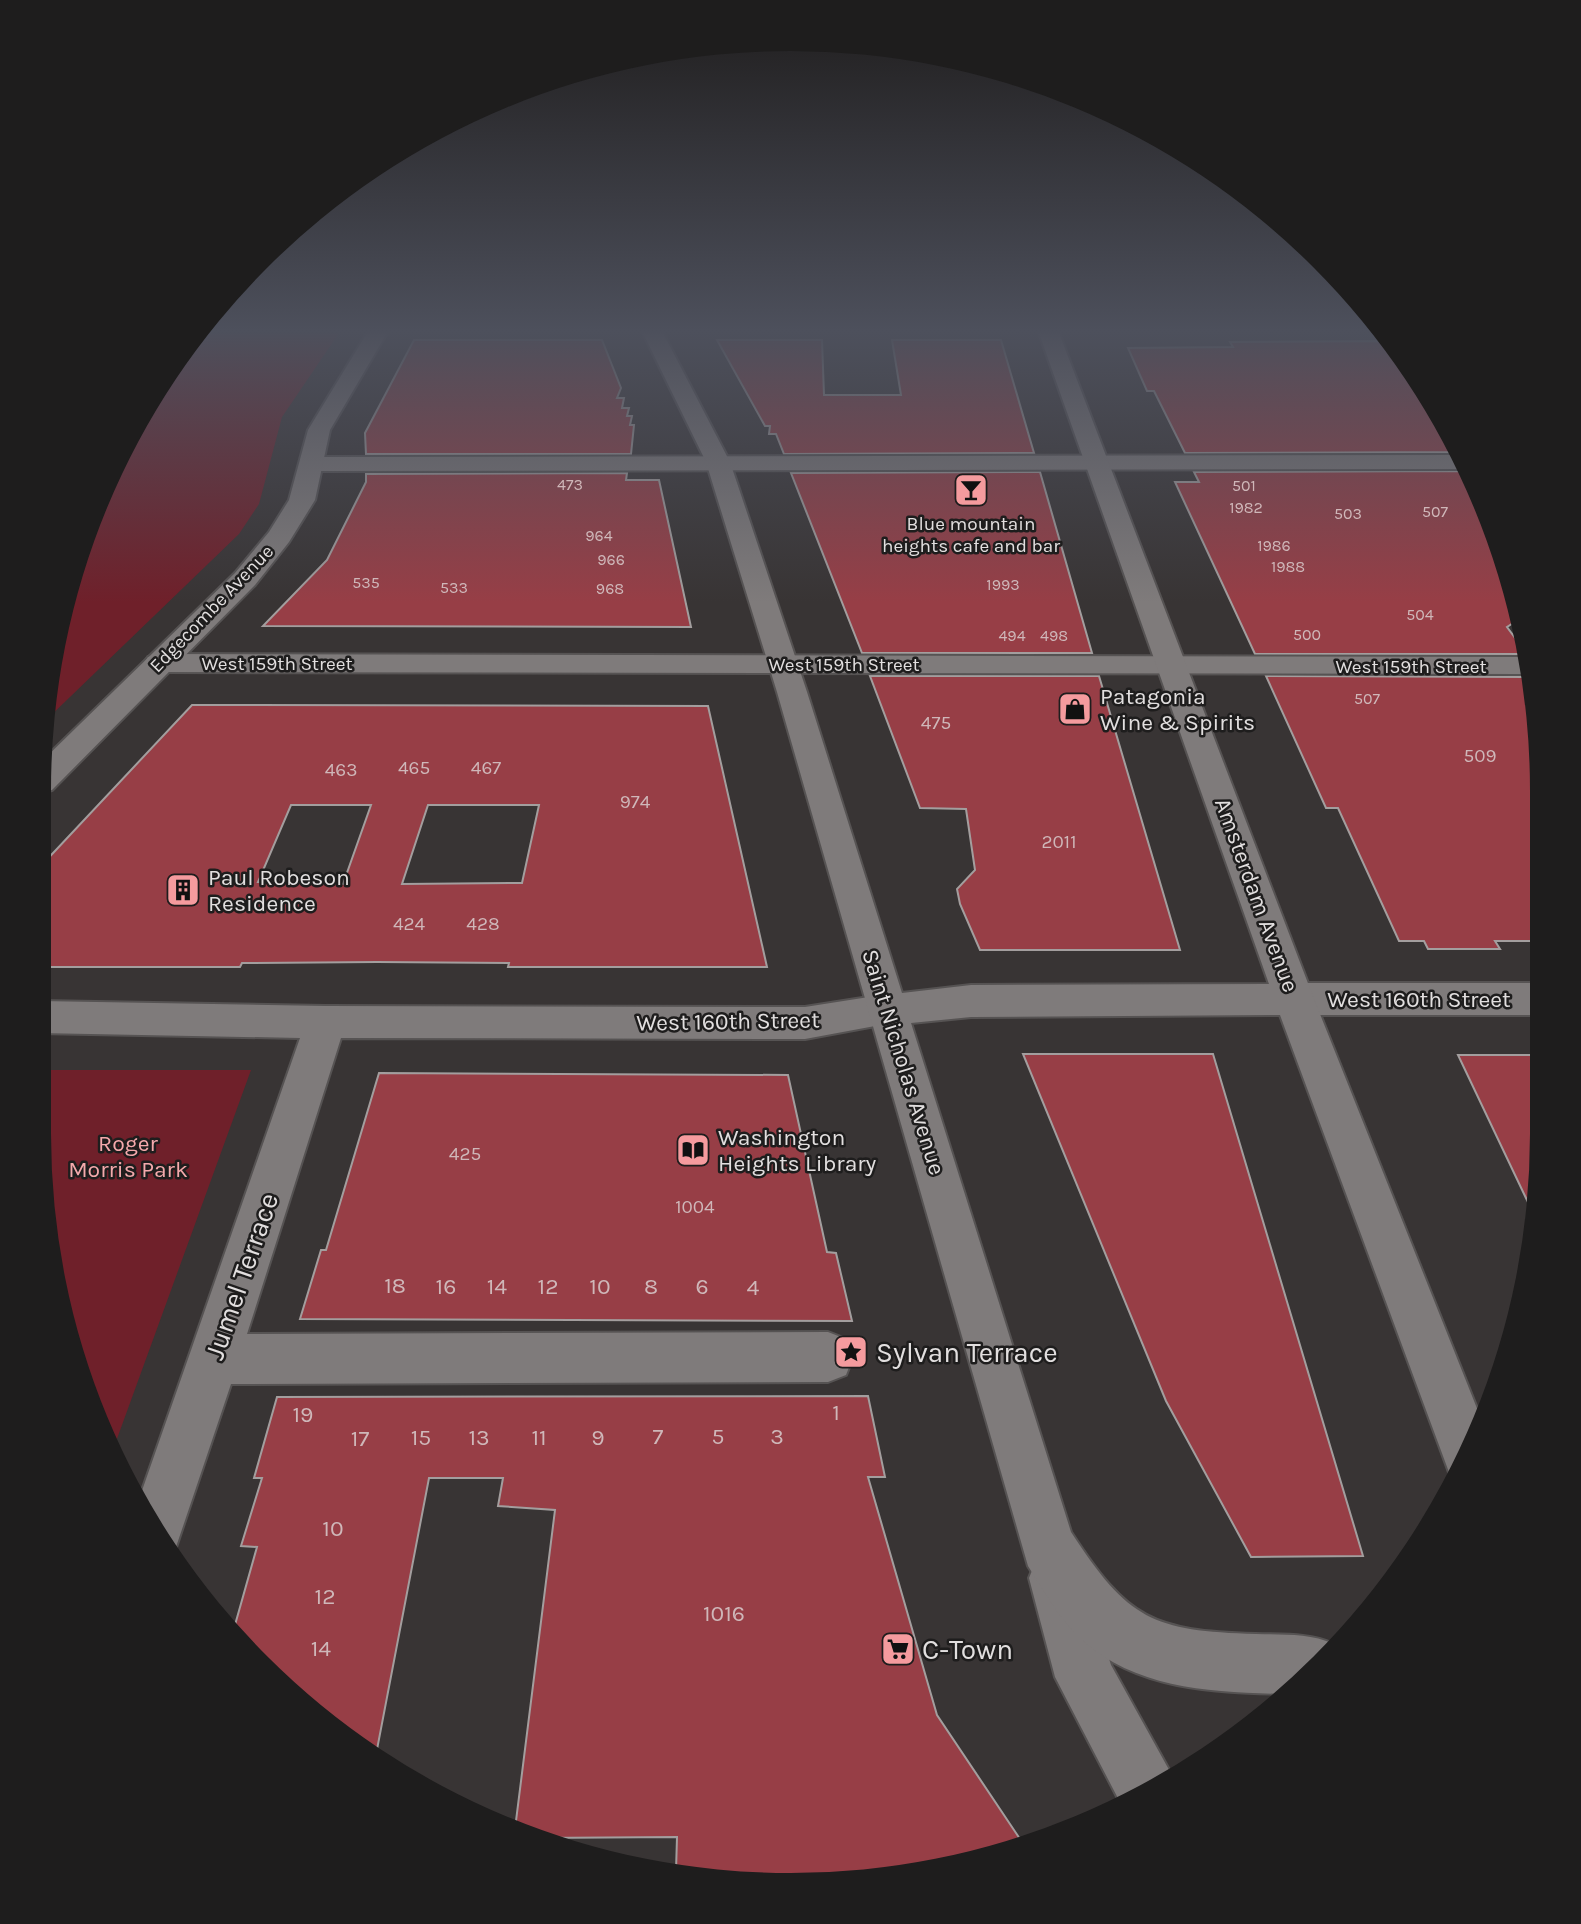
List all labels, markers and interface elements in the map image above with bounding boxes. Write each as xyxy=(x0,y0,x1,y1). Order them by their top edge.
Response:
bar icon: Blue mountain heights cafe and bar xyxy=(952,471,990,509)
house number: 473 xyxy=(557,475,583,494)
house number: 501 xyxy=(1232,476,1256,495)
house number: 1982 xyxy=(1229,498,1263,517)
house number: 507 xyxy=(1422,502,1449,521)
house number: 503 xyxy=(1334,504,1362,523)
place label: Blue mountain heights cafe and bar xyxy=(882,513,1060,557)
house number: 964 xyxy=(585,526,613,545)
house number: 1986 xyxy=(1257,536,1291,555)
street label: Edgecombe Avenue xyxy=(145,540,278,677)
house number: 966 xyxy=(597,550,625,569)
house number: 1988 xyxy=(1271,557,1305,576)
house number: 535 xyxy=(352,573,380,592)
house number: 1993 xyxy=(986,575,1020,594)
house number: 533 xyxy=(440,578,468,597)
house number: 968 xyxy=(596,579,624,598)
house number: 504 xyxy=(1406,605,1434,624)
house number: 500 xyxy=(1293,625,1321,644)
house number: 494 xyxy=(998,626,1026,645)
house number: 498 xyxy=(1040,626,1068,645)
street label: West 159th Street xyxy=(201,653,353,675)
street label: West 159th Street xyxy=(768,654,920,676)
street label: West 159th Street xyxy=(1335,656,1487,678)
place label: Patagonia Wine & Spirits xyxy=(1100,683,1255,736)
house number: 507 xyxy=(1354,689,1381,708)
shop icon: Patagonia Wine & Spirits xyxy=(1056,690,1094,728)
house number: 475 xyxy=(921,712,951,734)
house number: 509 xyxy=(1463,745,1497,767)
house number: 465 xyxy=(398,757,430,779)
house number: 467 xyxy=(471,757,501,779)
house number: 463 xyxy=(325,759,357,781)
house number: 974 xyxy=(620,791,651,813)
street label: Amsterdam Avenue xyxy=(1209,794,1304,996)
house number: 2011 xyxy=(1042,831,1076,853)
place label: Paul Robeson Residence xyxy=(208,864,350,917)
building icon: Paul Robeson Residence xyxy=(164,871,202,909)
house number: 424 xyxy=(393,913,426,935)
house number: 428 xyxy=(466,913,500,935)
street label: Saint Nicholas Avenue xyxy=(856,946,951,1178)
street label: West 160th Street xyxy=(1327,986,1511,1013)
street label: West 160th Street xyxy=(636,1006,820,1037)
place label: Washington Heights Library xyxy=(718,1124,877,1177)
park label: Roger Morris Park xyxy=(68,1130,188,1183)
library icon: Washington Heights Library xyxy=(674,1131,712,1169)
house number: 425 xyxy=(449,1143,481,1165)
street label: Jumel Terrace xyxy=(198,1188,285,1364)
house number: 1004 xyxy=(675,1196,715,1218)
house number: 18 xyxy=(384,1272,406,1299)
house number: 16 xyxy=(436,1273,456,1300)
house number: 14 xyxy=(487,1273,507,1300)
house number: 12 xyxy=(538,1273,558,1300)
house number: 10 xyxy=(589,1273,611,1300)
house number: 8 xyxy=(644,1273,658,1300)
house number: 6 xyxy=(695,1273,709,1300)
house number: 4 xyxy=(747,1274,760,1301)
place icon: Sylvan Terrace xyxy=(832,1333,870,1371)
place label: Sylvan Terrace xyxy=(876,1336,1058,1369)
house number: 1 xyxy=(832,1399,840,1426)
house number: 19 xyxy=(293,1401,313,1428)
house number: 7 xyxy=(653,1423,664,1450)
house number: 5 xyxy=(712,1423,724,1450)
house number: 3 xyxy=(770,1423,784,1450)
house number: 15 xyxy=(411,1424,431,1451)
house number: 13 xyxy=(468,1424,490,1451)
house number: 11 xyxy=(531,1424,547,1451)
house number: 9 xyxy=(591,1424,605,1451)
house number: 17 xyxy=(351,1425,369,1452)
house number: 10 xyxy=(322,1515,344,1542)
house number: 12 xyxy=(315,1583,335,1610)
house number: 1016 xyxy=(703,1600,745,1627)
supermarket icon: C-Town xyxy=(879,1630,917,1668)
place label: C-Town xyxy=(922,1633,1013,1666)
house number: 14 xyxy=(311,1635,331,1662)

